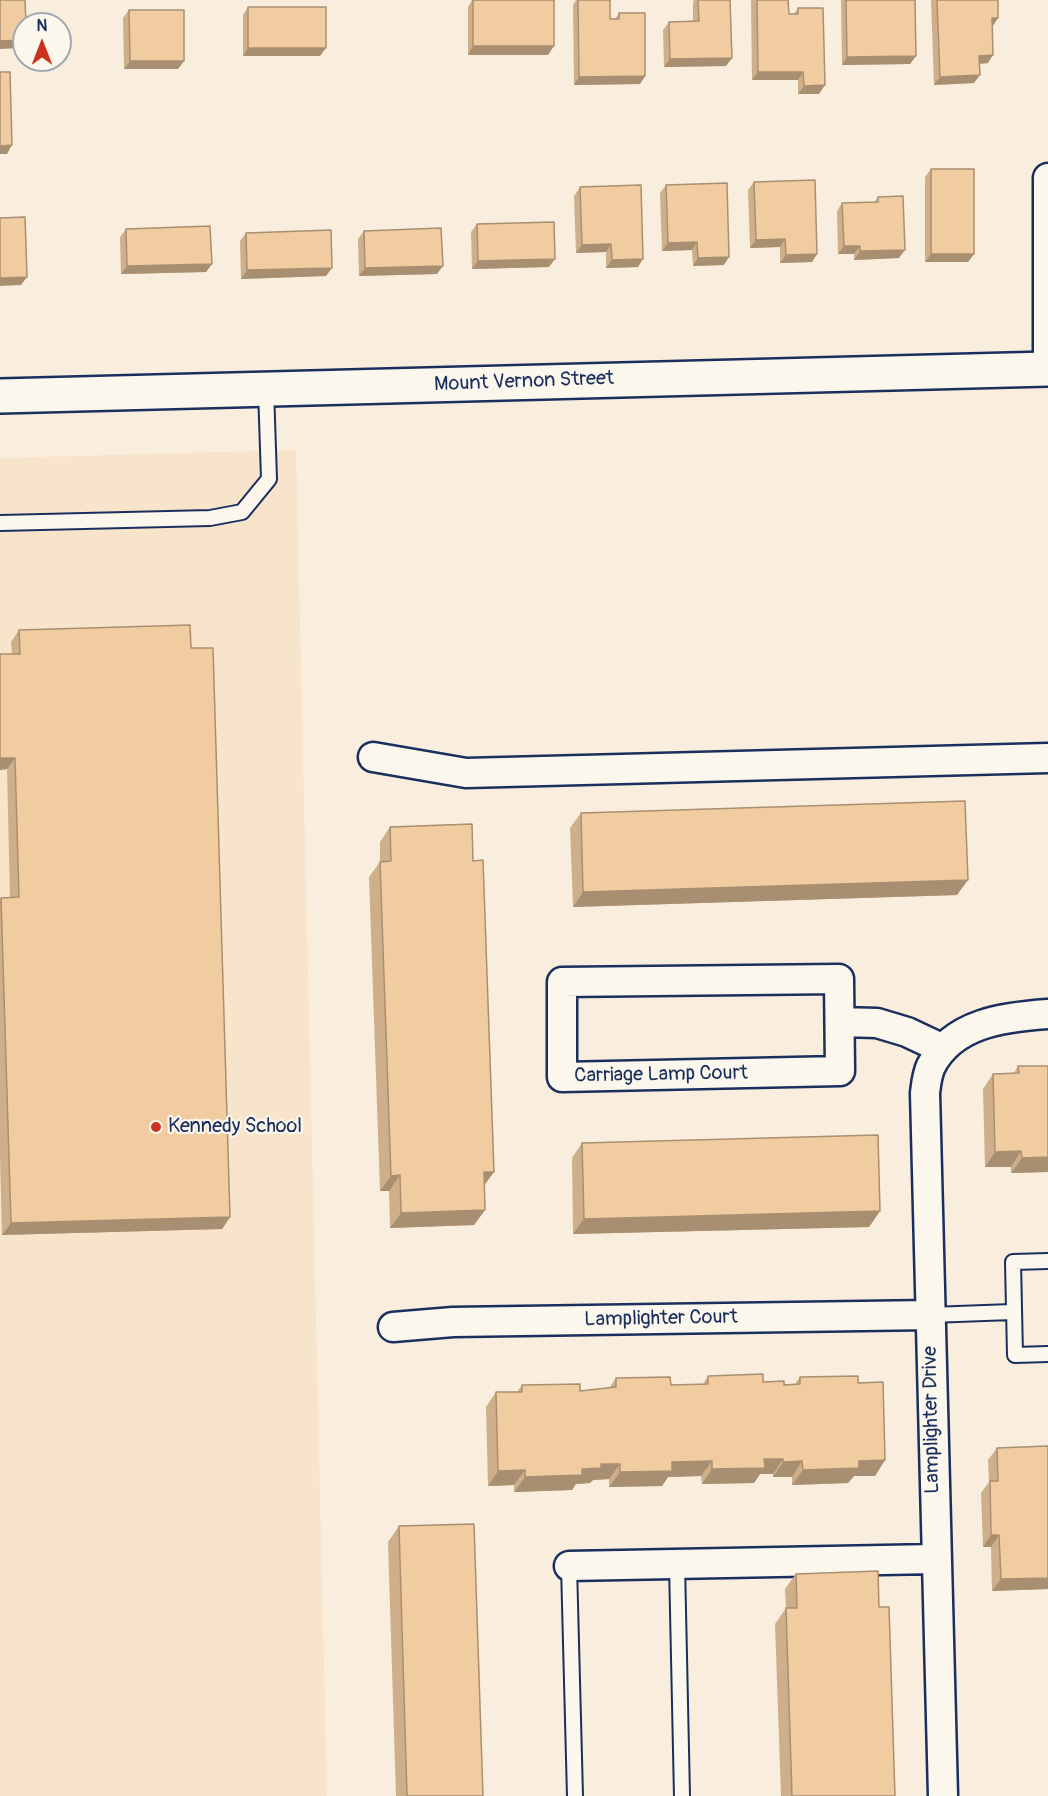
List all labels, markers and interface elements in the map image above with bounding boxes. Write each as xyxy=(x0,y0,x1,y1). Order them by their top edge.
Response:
north arrow xyxy=(12,12,72,72)
text: N xyxy=(37,16,47,36)
street label: Mount Vernon Street xyxy=(434,367,614,397)
street label: Carriage Lamp Court xyxy=(574,1061,748,1089)
place label: Kennedy School xyxy=(168,1115,302,1139)
marker: Kennedy School xyxy=(149,1120,163,1134)
street label: Lamplighter Court xyxy=(584,1306,738,1332)
street label: Lamplighter Drive xyxy=(919,1346,945,1494)

